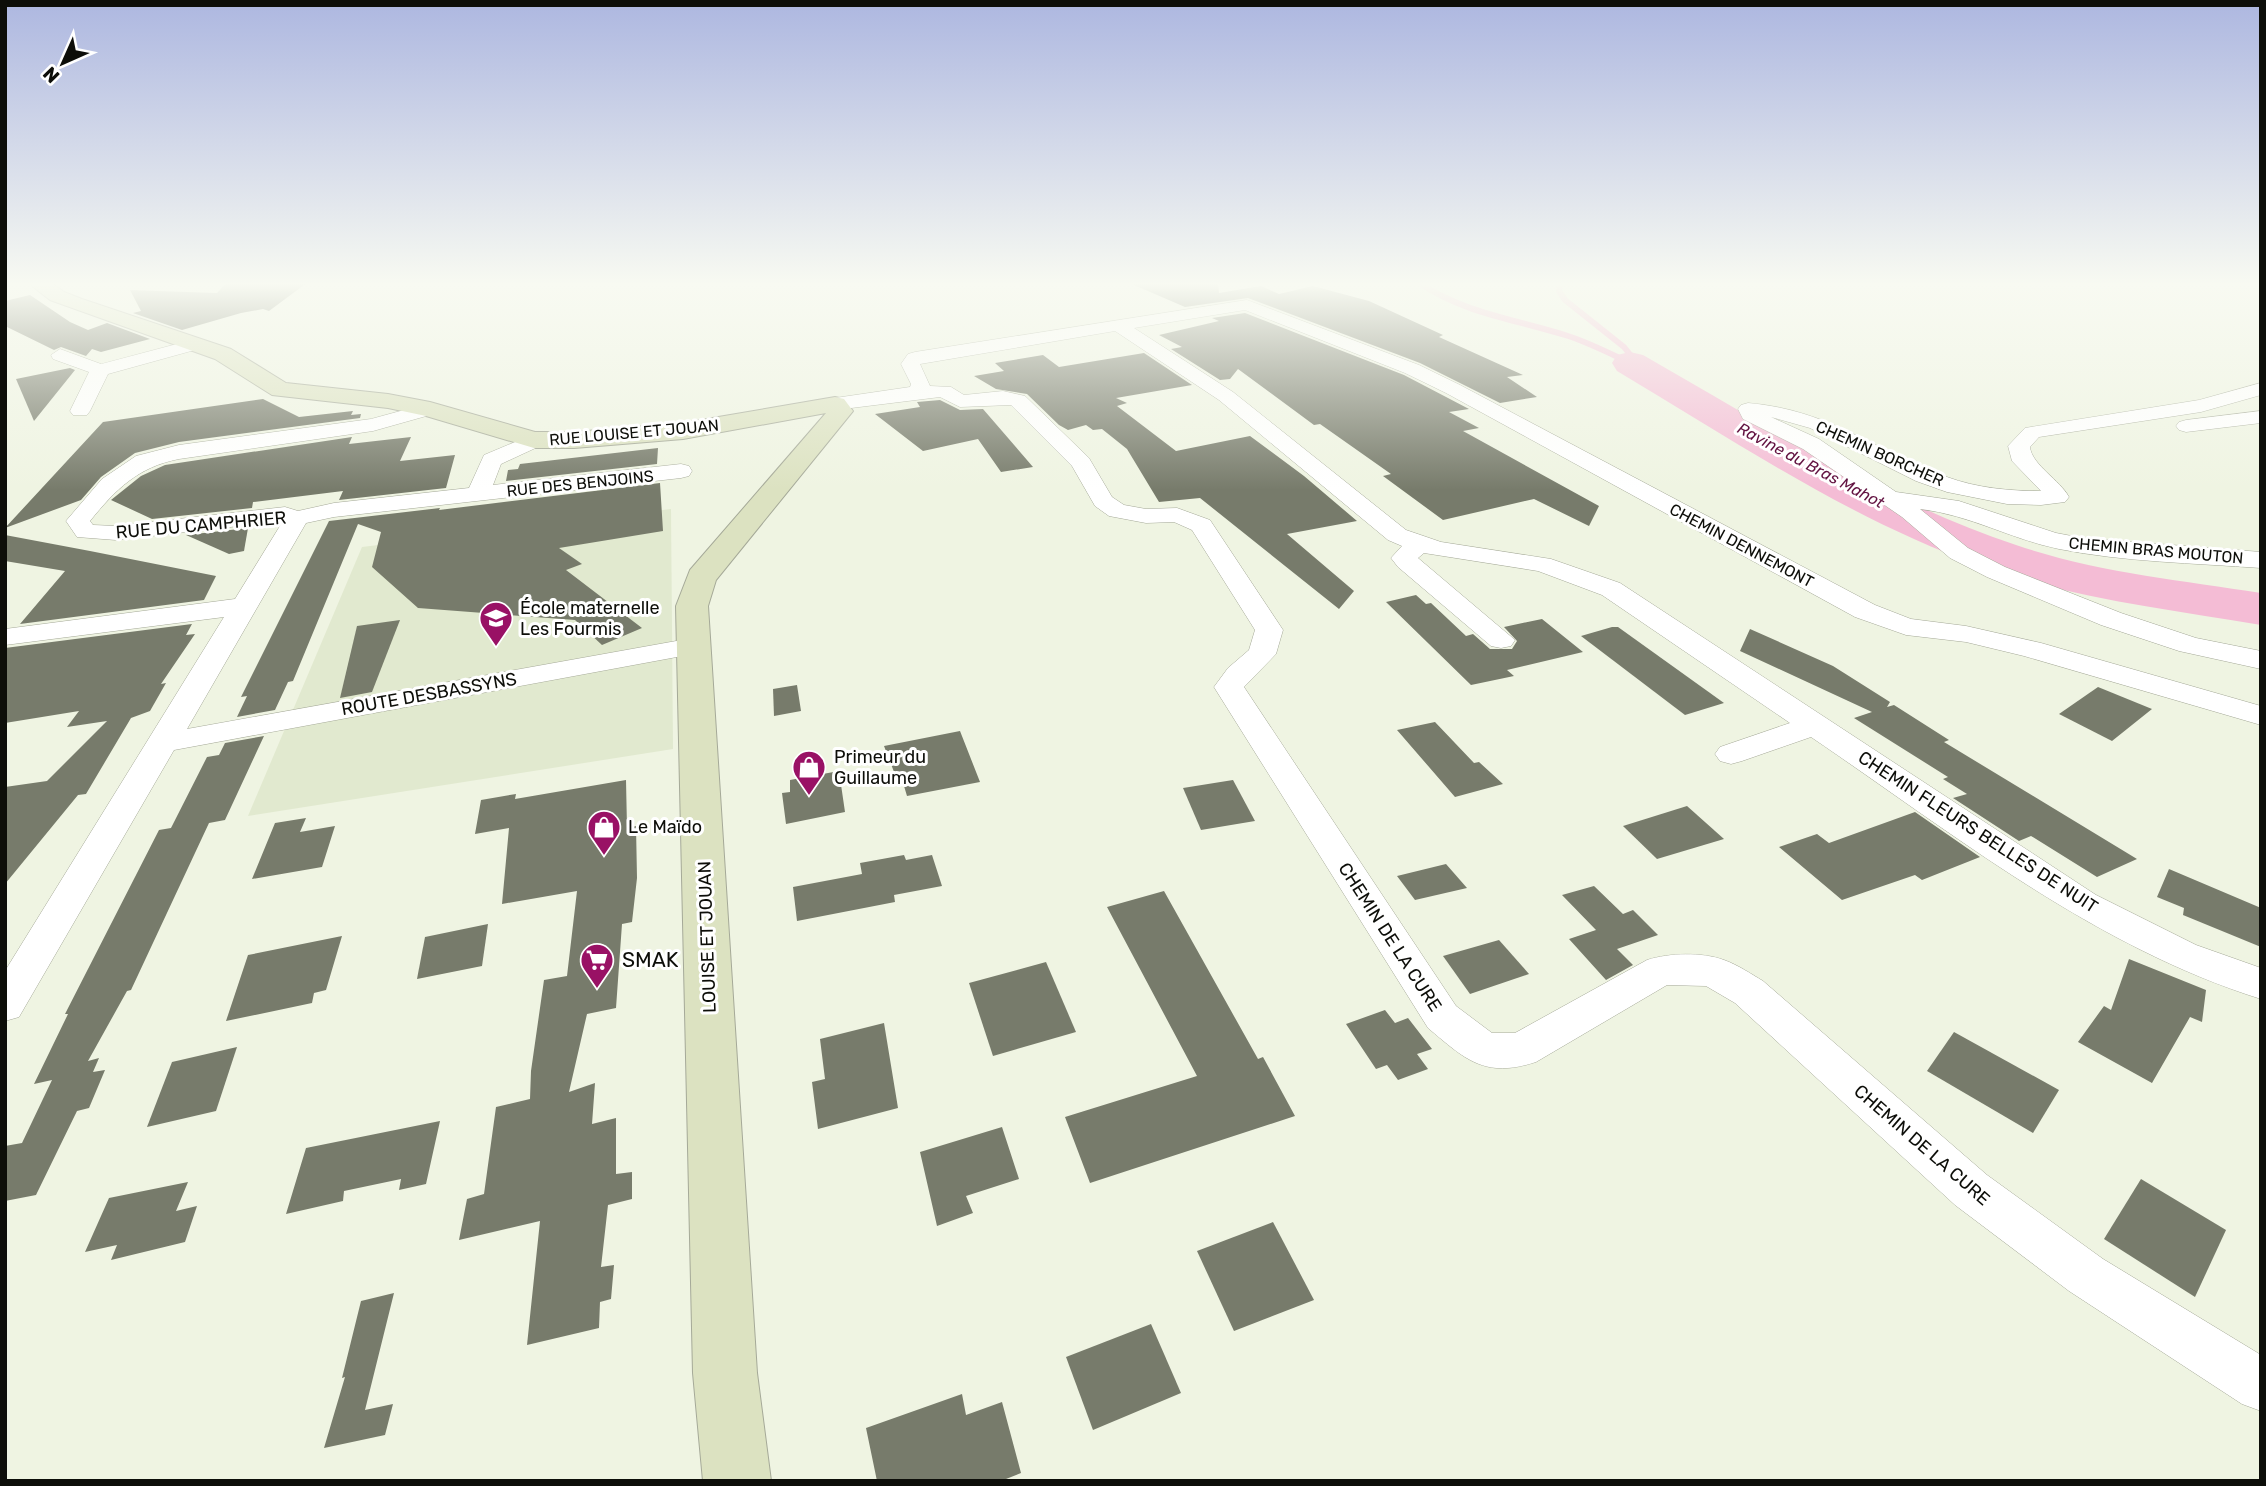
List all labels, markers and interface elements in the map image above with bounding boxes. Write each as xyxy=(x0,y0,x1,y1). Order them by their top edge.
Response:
north arrow xyxy=(28,28,98,98)
text: N xyxy=(38,62,64,88)
street label: RUE LOUISE ET JOUAN xyxy=(548,416,720,449)
street label: CHEMIN BORCHER xyxy=(1813,417,1947,490)
water label: Ravine du Bras Mahot xyxy=(1734,419,1888,513)
street label: RUE DES BENJOINS xyxy=(506,466,655,501)
street label: CHEMIN DENNEMONT xyxy=(1666,499,1817,591)
street label: RUE DU CAMPHRIER xyxy=(115,507,287,543)
street label: CHEMIN BRAS MOUTON xyxy=(2068,533,2244,568)
place label: École maternelle Les Fourmis xyxy=(520,597,660,640)
school or university icon: École maternelle Les Fourmis xyxy=(477,599,515,648)
street label: ROUTE DESBASSYNS xyxy=(340,668,518,720)
place label: Primeur du Guillaume xyxy=(834,746,926,789)
street label: CHEMIN FLEURS BELLES DE NUIT xyxy=(1854,746,2102,918)
shop icon: Primeur du Guillaume xyxy=(790,748,828,797)
shop icon: Le Maïdo xyxy=(585,808,623,857)
place label: Le Maïdo xyxy=(628,816,702,838)
street label: CHEMIN DE LA CURE xyxy=(1334,858,1446,1016)
street label: LOUISE ET JOUAN xyxy=(693,861,721,1013)
supermarket icon: SMAK xyxy=(578,941,616,990)
place label: SMAK xyxy=(622,947,679,972)
street label: CHEMIN DE LA CURE xyxy=(1849,1080,1995,1210)

